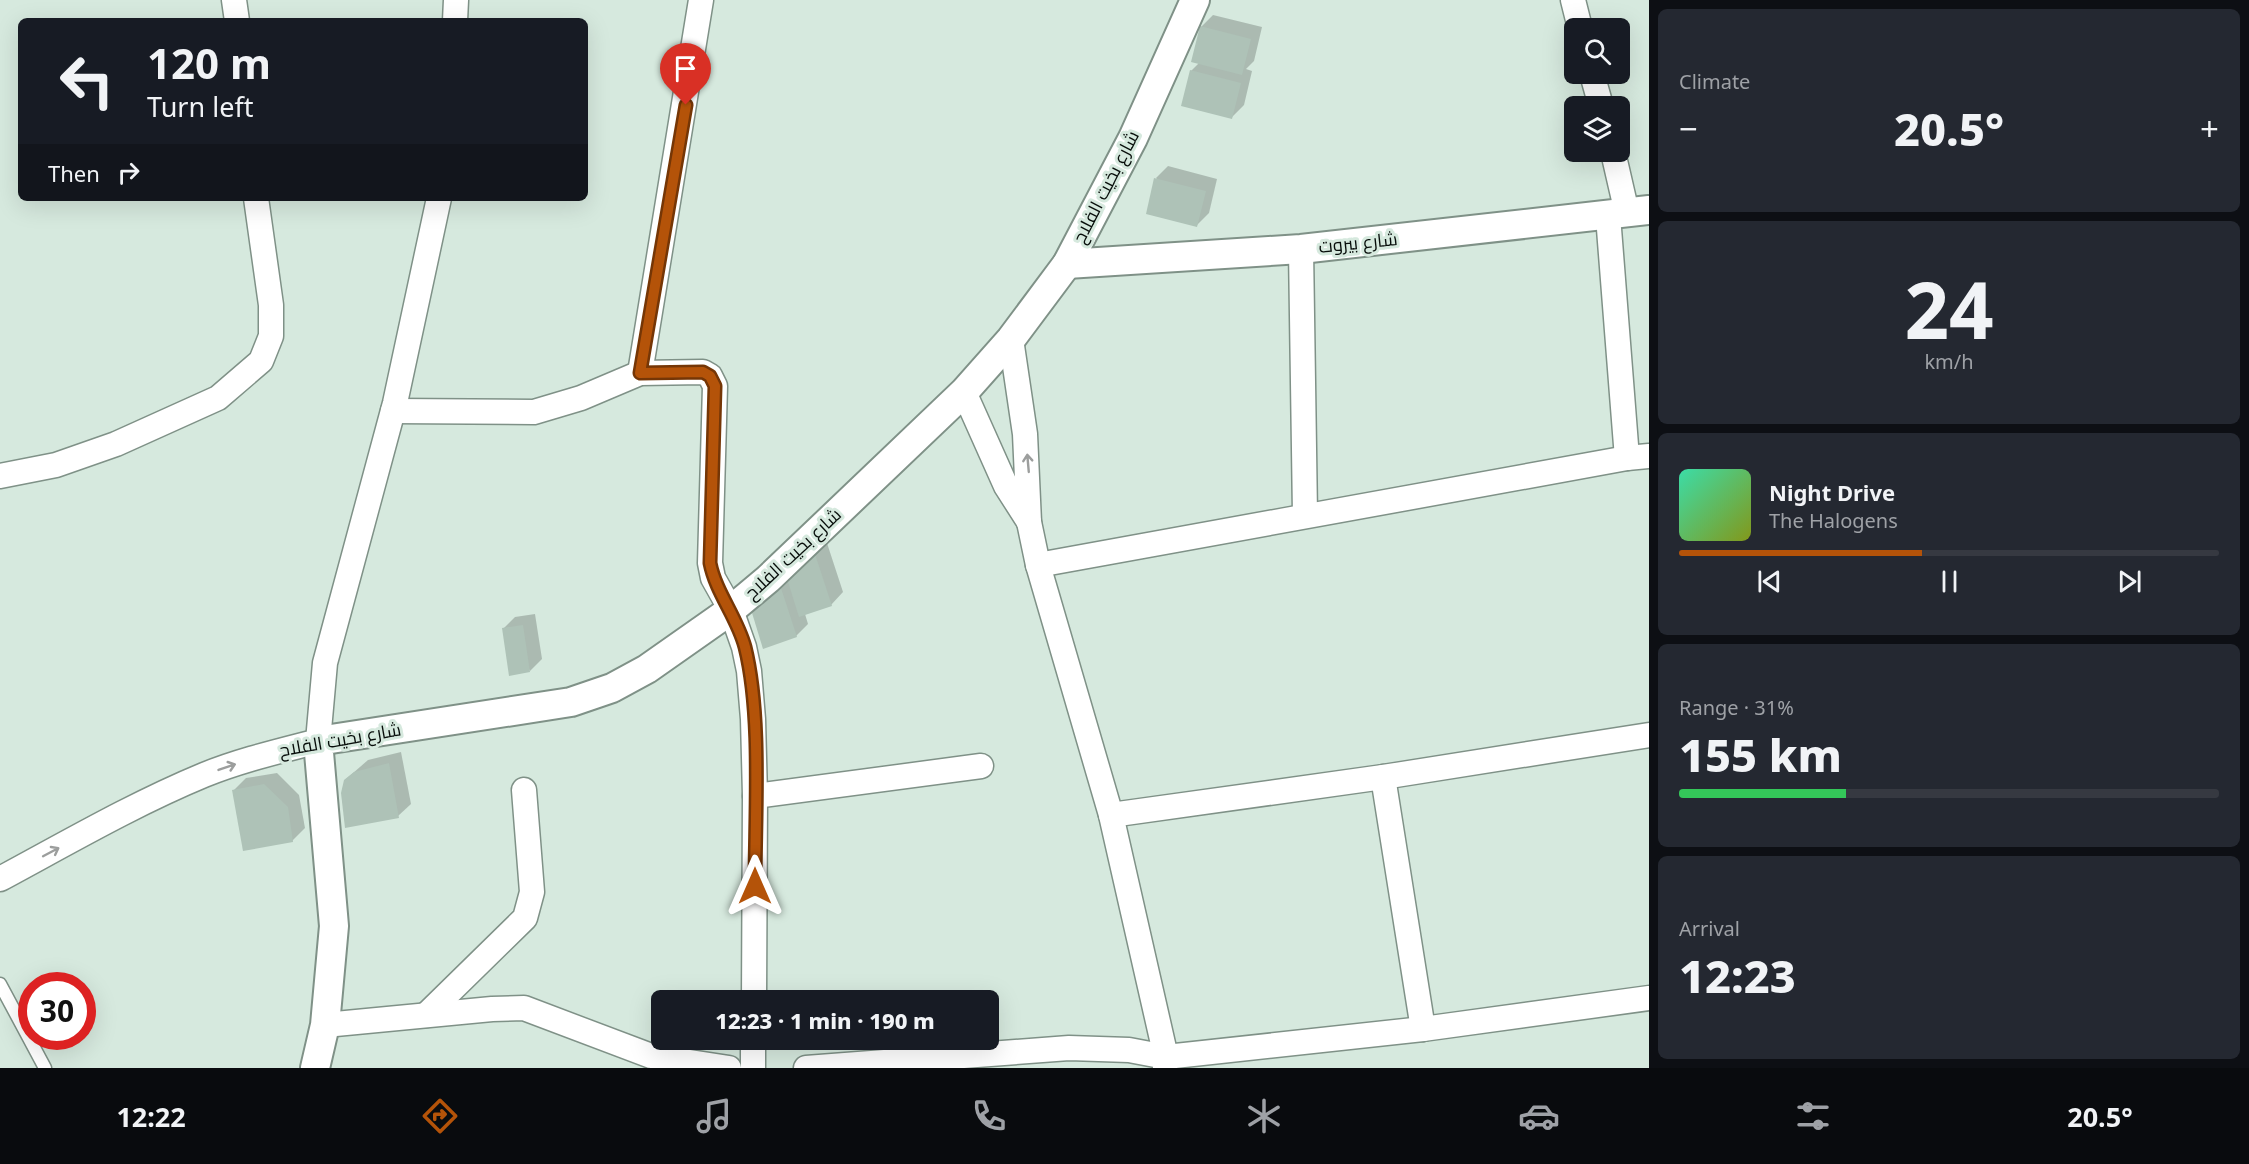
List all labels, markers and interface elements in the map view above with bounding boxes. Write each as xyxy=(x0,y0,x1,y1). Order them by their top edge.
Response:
map controls xyxy=(1564,18,1630,162)
button: search xyxy=(1564,18,1630,84)
text: 120 m xyxy=(147,34,271,91)
icon: left xyxy=(48,42,126,120)
pin xyxy=(660,43,711,105)
icon: arrive xyxy=(669,52,702,85)
text: Climate xyxy=(1679,68,1750,95)
text: Turn left xyxy=(147,88,253,125)
button: layers xyxy=(1564,96,1630,162)
text: 20.5° xyxy=(1894,98,2004,159)
text: − xyxy=(1679,106,1698,151)
text: + xyxy=(2200,106,2219,151)
street label: شارع بخيت الفلاح xyxy=(1066,126,1145,248)
icon: right xyxy=(112,156,145,189)
text: Then xyxy=(48,158,100,188)
street label: شارع بيروت xyxy=(1317,226,1399,259)
text: 24 xyxy=(1904,256,1994,362)
text: km/h xyxy=(1924,348,1974,375)
one-way arrow xyxy=(1022,454,1033,474)
text: Night Drive xyxy=(1769,477,1895,507)
street label: شارع بخيت الفلاح xyxy=(739,502,846,605)
text: The Halogens xyxy=(1769,507,1898,534)
icon: previous xyxy=(1753,565,1786,598)
icon: pause xyxy=(1933,565,1966,598)
icon: next xyxy=(2113,565,2146,598)
text: Range · 31% xyxy=(1679,694,1794,721)
street label: شارع بخيت الفلاح xyxy=(277,716,403,763)
text: 155 km xyxy=(1679,724,1842,785)
one-way arrow xyxy=(217,761,236,772)
one-way arrow xyxy=(42,846,60,857)
position arrow xyxy=(723,854,787,918)
text: Arrival xyxy=(1679,915,1740,942)
text: 12:23 xyxy=(1679,945,1796,1006)
speed limit sign: 30 xyxy=(18,972,96,1050)
text: 12:23 · 1 min · 190 m xyxy=(715,1005,935,1035)
icon: directions xyxy=(419,1095,461,1137)
icon: music xyxy=(693,1095,735,1137)
icon: phone xyxy=(968,1095,1010,1137)
icon: climate xyxy=(1243,1095,1285,1137)
icon: car xyxy=(1518,1095,1560,1137)
icon: filters xyxy=(1792,1095,1834,1137)
text: 12:22 xyxy=(116,1098,186,1135)
text: 20.5° xyxy=(2067,1098,2133,1135)

